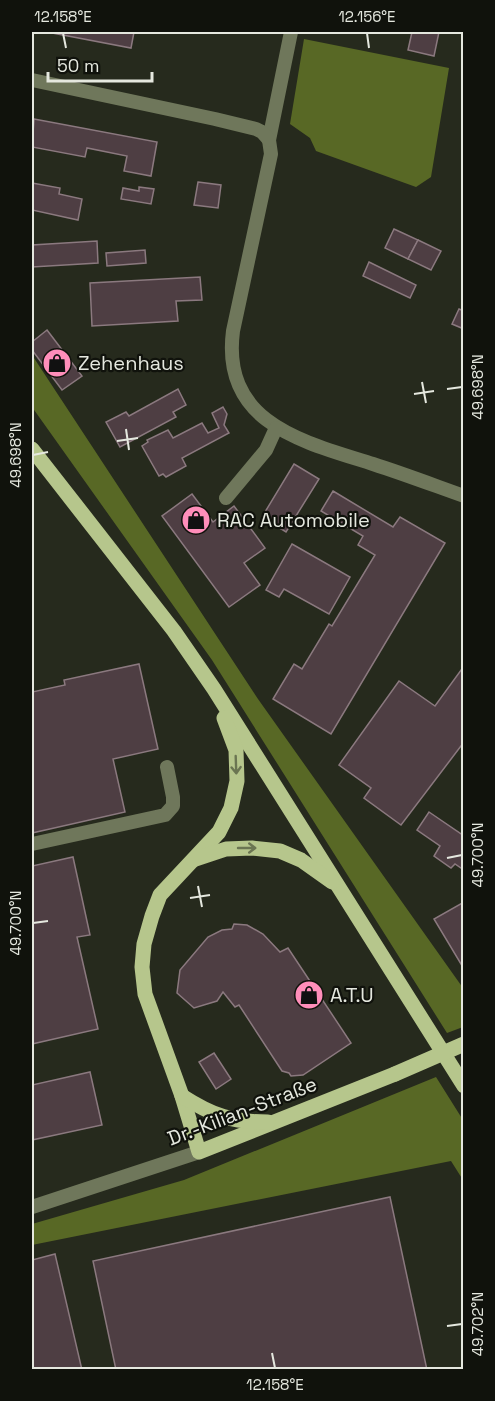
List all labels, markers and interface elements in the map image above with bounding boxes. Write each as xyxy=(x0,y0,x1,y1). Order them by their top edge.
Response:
text: 12.158°E xyxy=(34,7,92,26)
text: 12.156°E xyxy=(338,7,396,26)
scale bar xyxy=(48,45,152,83)
text: 50 m xyxy=(57,54,99,77)
shop icon: Zehenhaus xyxy=(41,347,73,379)
place label: Zehenhaus xyxy=(78,350,184,376)
text: 49.698°N xyxy=(468,354,487,420)
text: 49.698°N xyxy=(6,422,25,488)
shop icon: RAC Automobile xyxy=(180,504,212,536)
place label: RAC Automobile xyxy=(217,507,370,533)
one-way arrow xyxy=(231,755,242,775)
text: 49.700°N xyxy=(468,823,487,887)
one-way arrow xyxy=(236,842,256,854)
text: 49.700°N xyxy=(6,891,25,955)
shop icon: A.T.U xyxy=(293,979,325,1011)
place label: A.T.U xyxy=(330,982,374,1008)
street label: Dr.-Kilian-Straße xyxy=(164,1071,320,1151)
text: 49.702°N xyxy=(468,1292,487,1356)
text: 12.158°E xyxy=(246,1375,304,1394)

